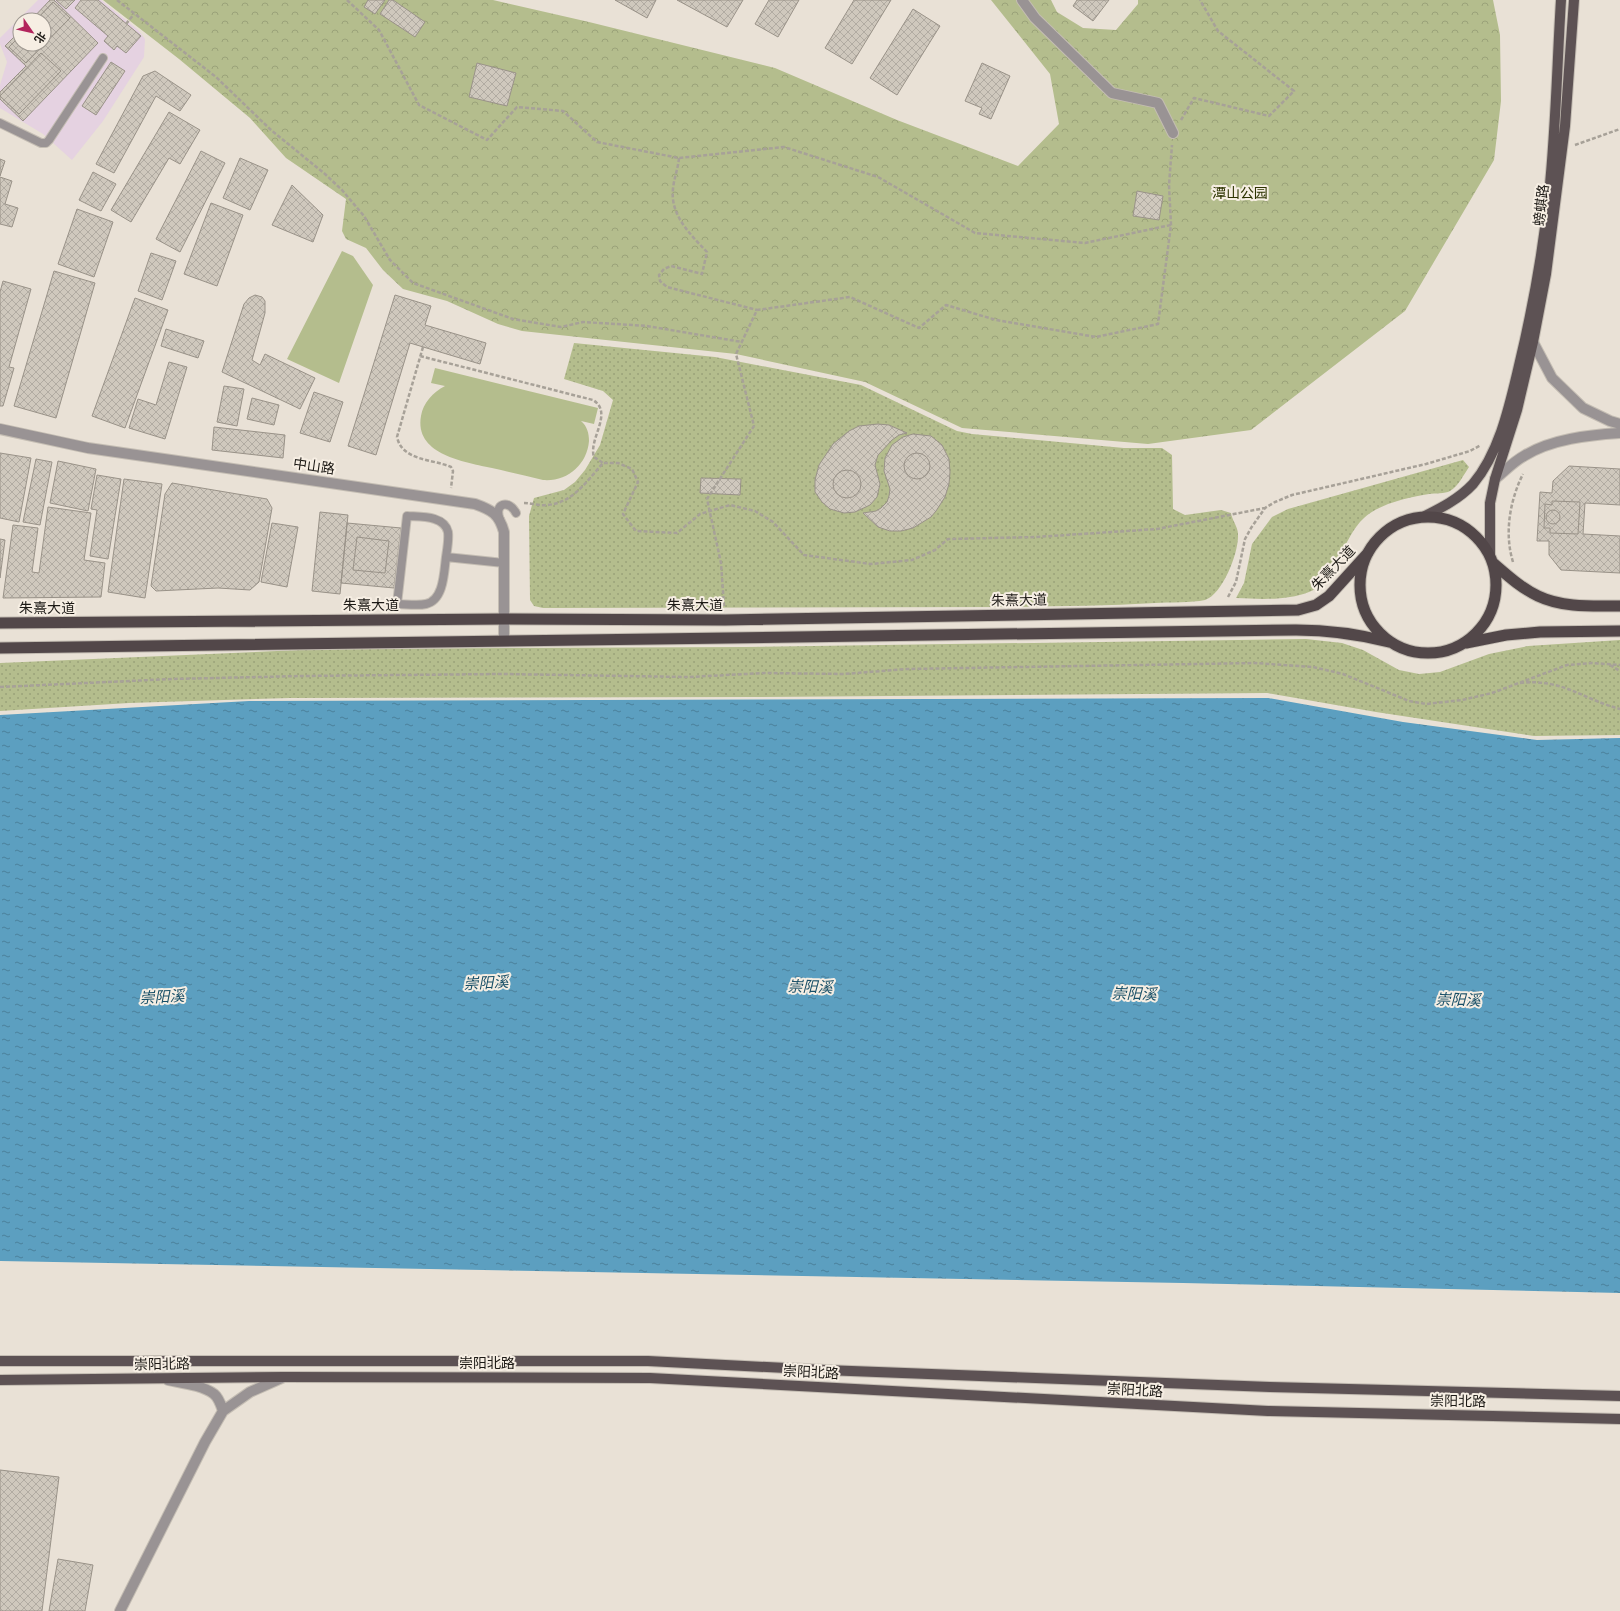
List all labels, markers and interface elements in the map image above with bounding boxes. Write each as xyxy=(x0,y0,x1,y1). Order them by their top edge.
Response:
north arrow xyxy=(12,12,52,52)
text: 北 xyxy=(31,29,48,46)
street label: 螃蜞路 xyxy=(1531,183,1552,227)
park label: 潭山公园 xyxy=(1212,185,1268,202)
street label: 中山路 xyxy=(292,455,336,478)
street label: 朱熹大道 xyxy=(1308,542,1359,594)
street label: 朱熹大道 xyxy=(991,592,1047,609)
street label: 朱熹大道 xyxy=(343,597,399,614)
street label: 朱熹大道 xyxy=(667,597,723,614)
street label: 朱熹大道 xyxy=(19,600,75,617)
water label: 崇阳溪 xyxy=(463,973,511,993)
water label: 崇阳溪 xyxy=(787,978,835,996)
water label: 崇阳溪 xyxy=(1111,985,1159,1003)
water label: 崇阳溪 xyxy=(139,987,187,1007)
water label: 崇阳溪 xyxy=(1435,991,1483,1009)
street label: 崇阳北路 xyxy=(459,1355,515,1372)
street label: 崇阳北路 xyxy=(134,1356,190,1373)
street label: 崇阳北路 xyxy=(783,1363,839,1382)
street label: 崇阳北路 xyxy=(1107,1381,1163,1400)
street label: 崇阳北路 xyxy=(1430,1393,1486,1410)

